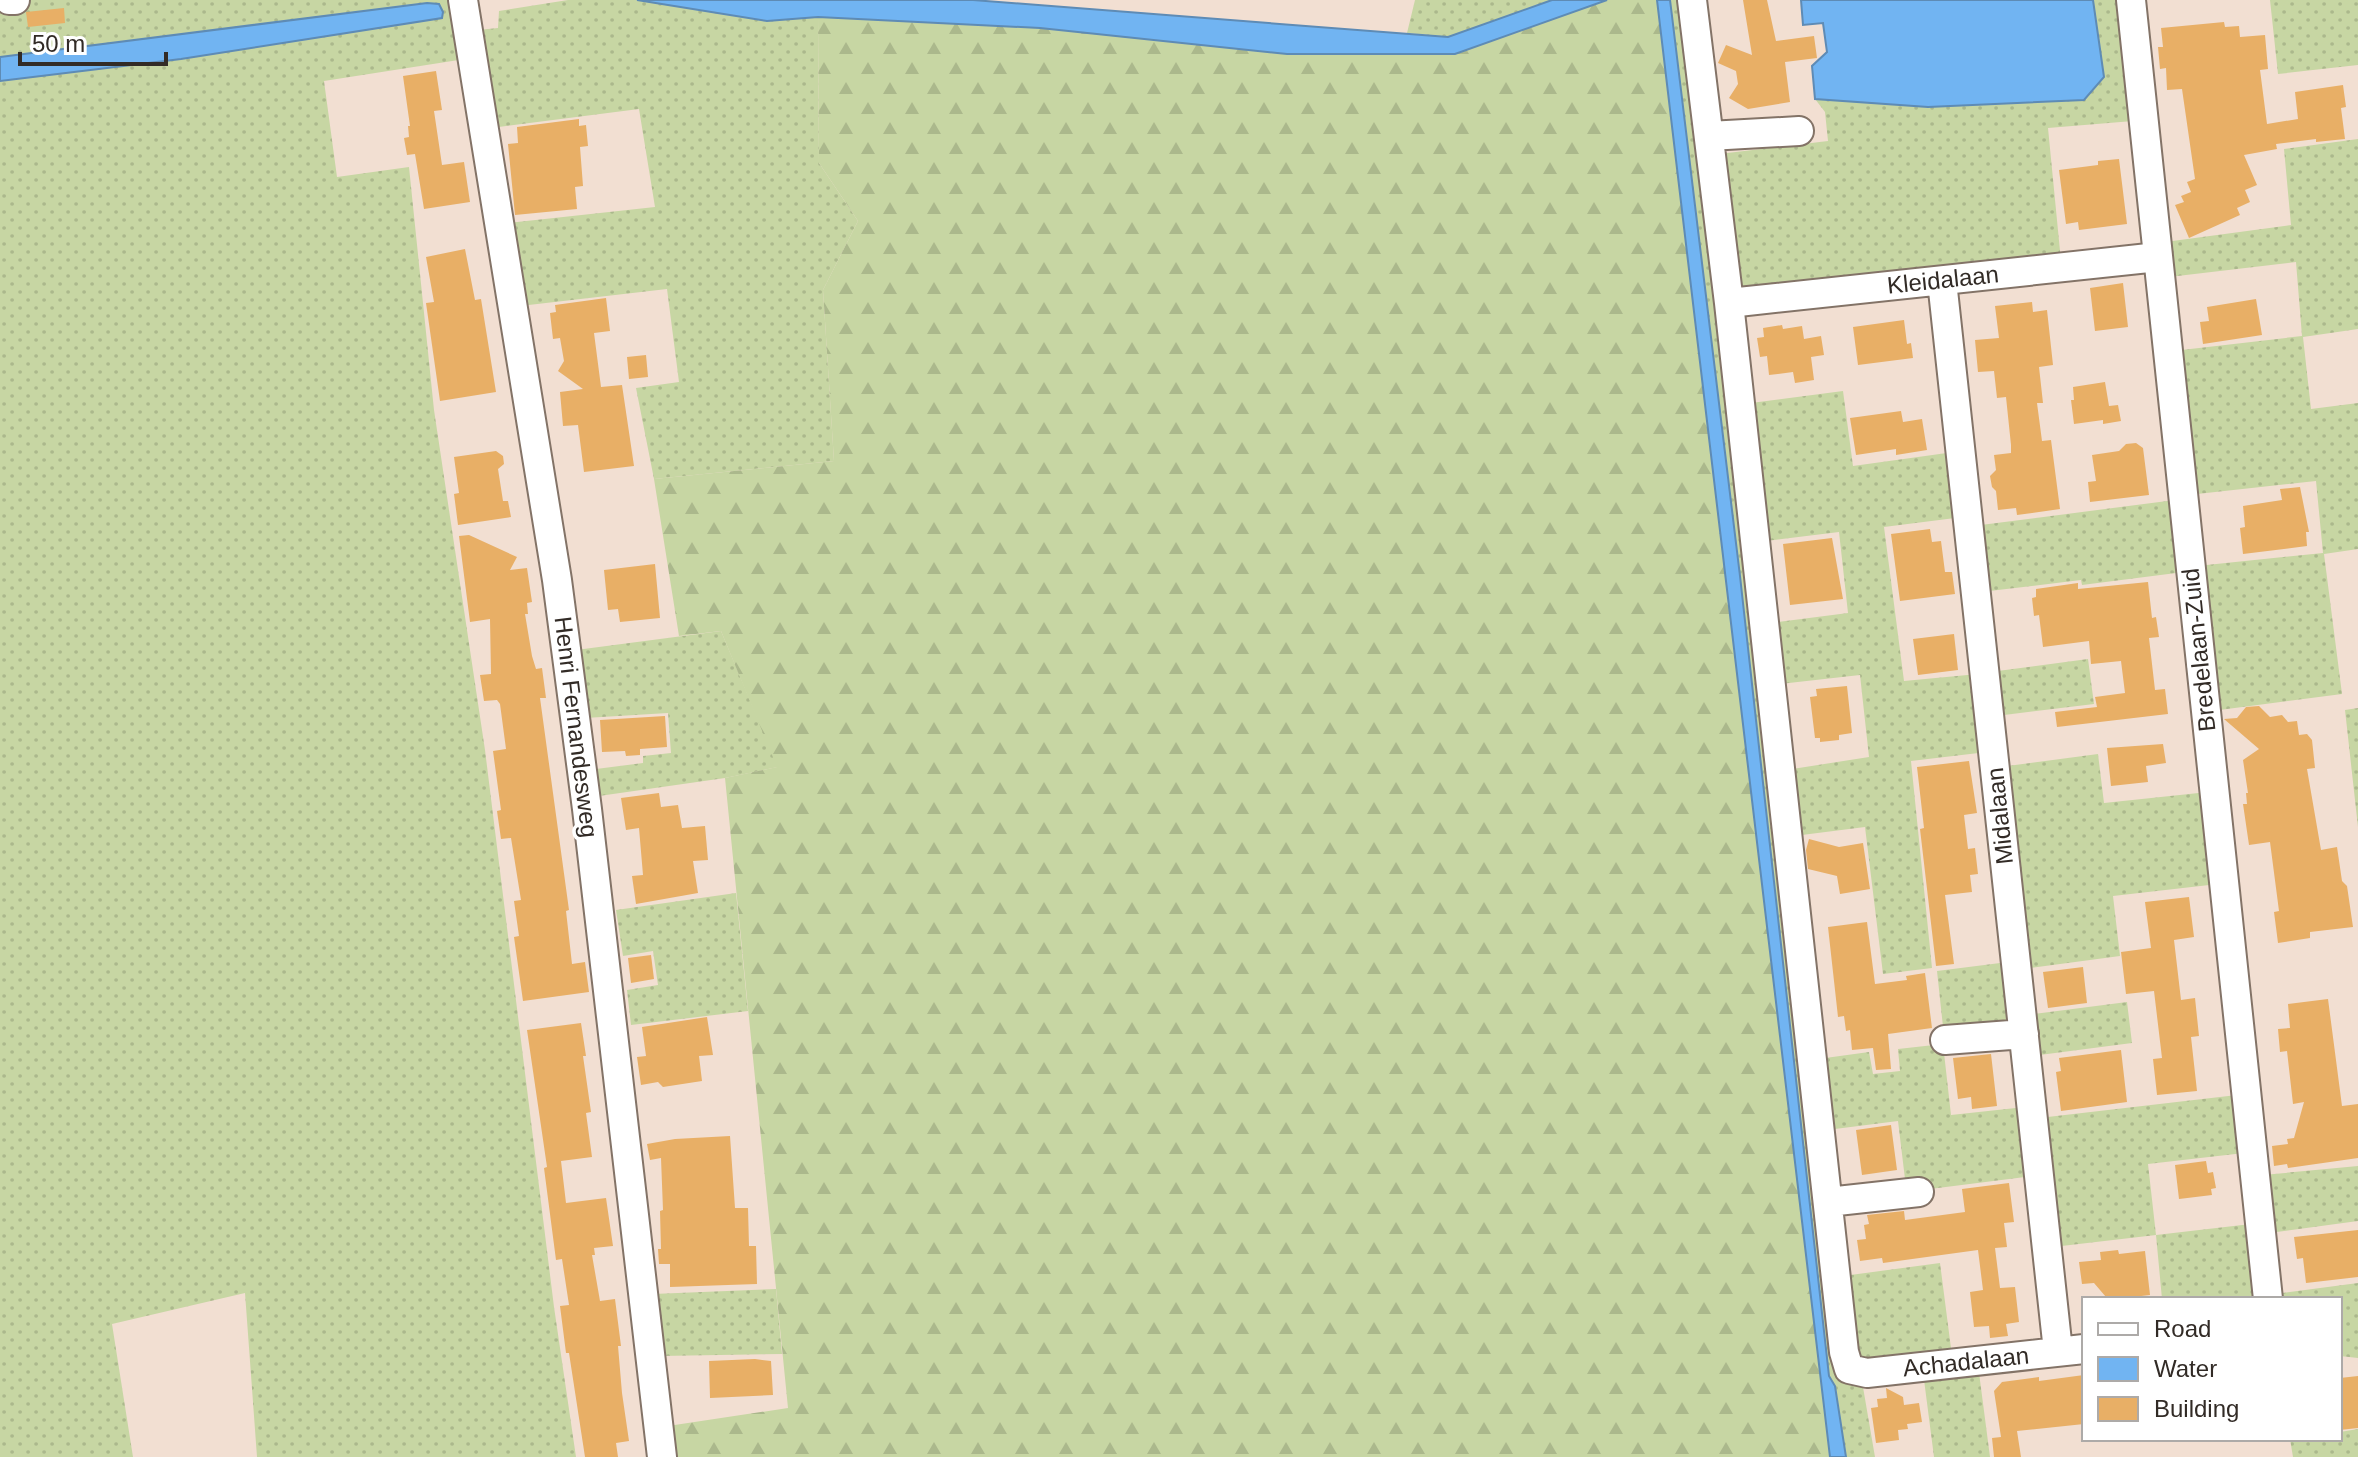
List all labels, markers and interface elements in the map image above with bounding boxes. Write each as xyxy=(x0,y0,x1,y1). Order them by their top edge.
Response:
scale bar xyxy=(20,16,166,66)
text: 50 m xyxy=(32,30,85,57)
street label: Kleidalaan xyxy=(1886,260,2000,299)
street label: Bredelaan-Zuid xyxy=(2176,567,2221,733)
street label: Henri Fernandesweg xyxy=(550,615,603,839)
street label: Midalaan xyxy=(1981,766,2018,866)
legend xyxy=(2082,1297,2342,1441)
text: Road xyxy=(2154,1315,2211,1342)
street label: Achadalaan xyxy=(1901,1341,2030,1382)
text: Water xyxy=(2154,1355,2217,1382)
text: Building xyxy=(2154,1395,2239,1422)

